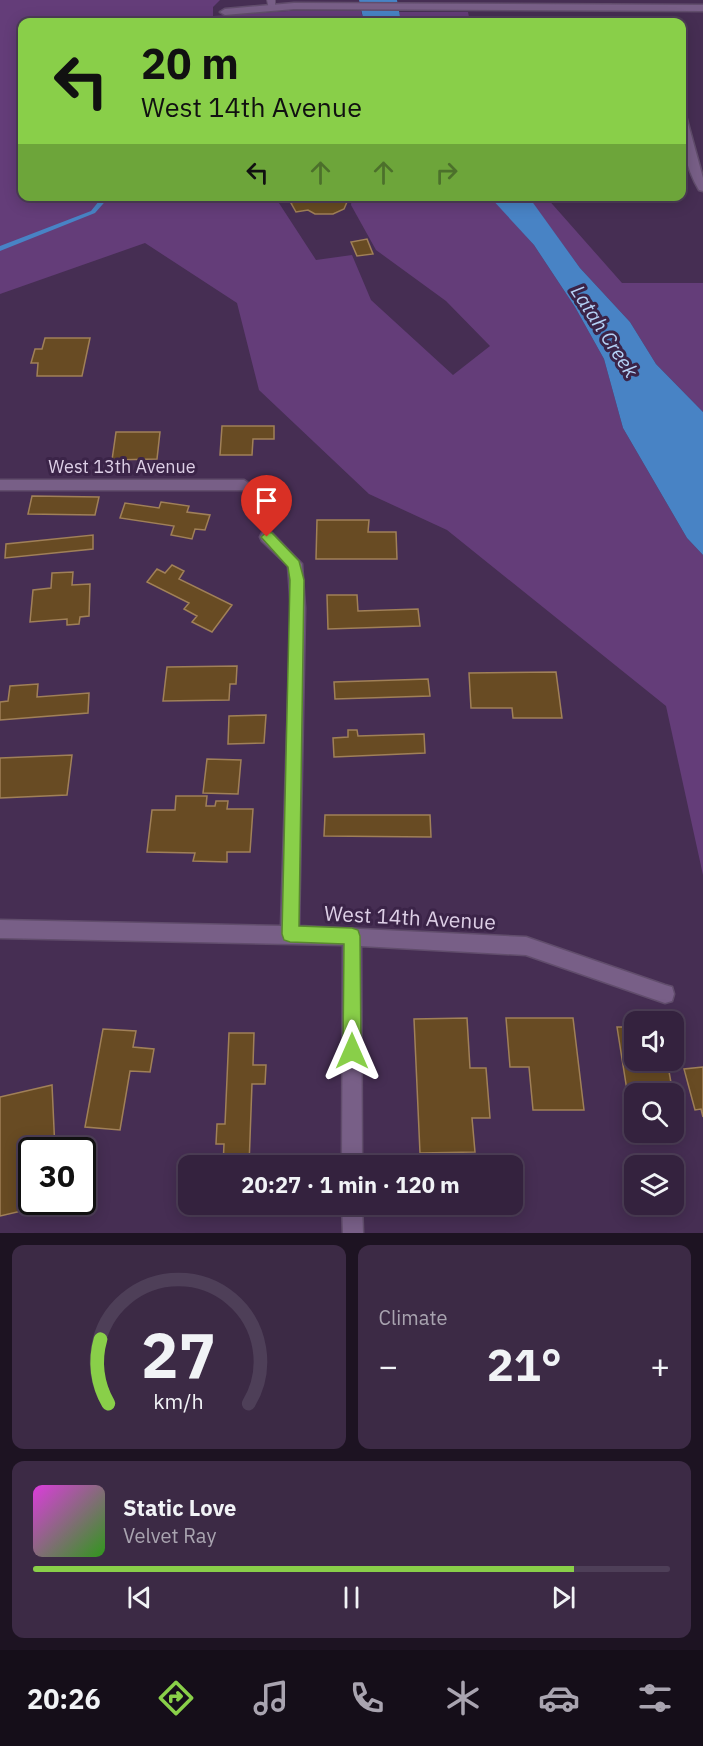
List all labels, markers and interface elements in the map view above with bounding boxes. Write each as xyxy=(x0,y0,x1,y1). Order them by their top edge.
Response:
text: 20 m xyxy=(141,36,239,91)
icon: left xyxy=(42,42,120,120)
text: West 14th Avenue xyxy=(141,89,362,124)
icon: left xyxy=(241,156,274,189)
icon: ahead xyxy=(304,156,337,189)
icon: ahead xyxy=(367,156,400,189)
icon: right xyxy=(430,156,463,189)
water label: Latah Creek xyxy=(565,280,645,383)
street label: West 13th Avenue xyxy=(48,455,196,478)
pin xyxy=(241,475,292,537)
icon: arrive xyxy=(250,484,283,517)
street label: West 14th Avenue xyxy=(323,899,497,935)
map controls xyxy=(624,1011,684,1215)
button: sound xyxy=(624,1011,684,1071)
position arrow xyxy=(320,1019,384,1083)
button: search xyxy=(624,1083,684,1143)
speed limit sign: 30 xyxy=(18,1137,96,1215)
button: layers xyxy=(624,1155,684,1215)
text: 20:27 · 1 min · 120 m xyxy=(241,1170,460,1199)
text: Climate xyxy=(379,1304,447,1331)
text: 27 xyxy=(141,1314,216,1395)
text: 21° xyxy=(487,1335,562,1393)
text: − xyxy=(379,1344,398,1387)
text: + xyxy=(650,1344,670,1387)
text: km/h xyxy=(154,1387,204,1415)
text: Static Love xyxy=(123,1493,236,1522)
text: Velvet Ray xyxy=(123,1522,216,1549)
icon: previous xyxy=(123,1581,156,1614)
icon: pause xyxy=(335,1581,368,1614)
icon: next xyxy=(547,1581,580,1614)
icon: directions xyxy=(155,1677,197,1719)
icon: music xyxy=(250,1677,292,1719)
icon: phone xyxy=(346,1677,388,1719)
icon: climate xyxy=(442,1677,484,1719)
icon: car xyxy=(538,1677,580,1719)
icon: filters xyxy=(634,1677,676,1719)
text: 20:26 xyxy=(27,1681,101,1716)

